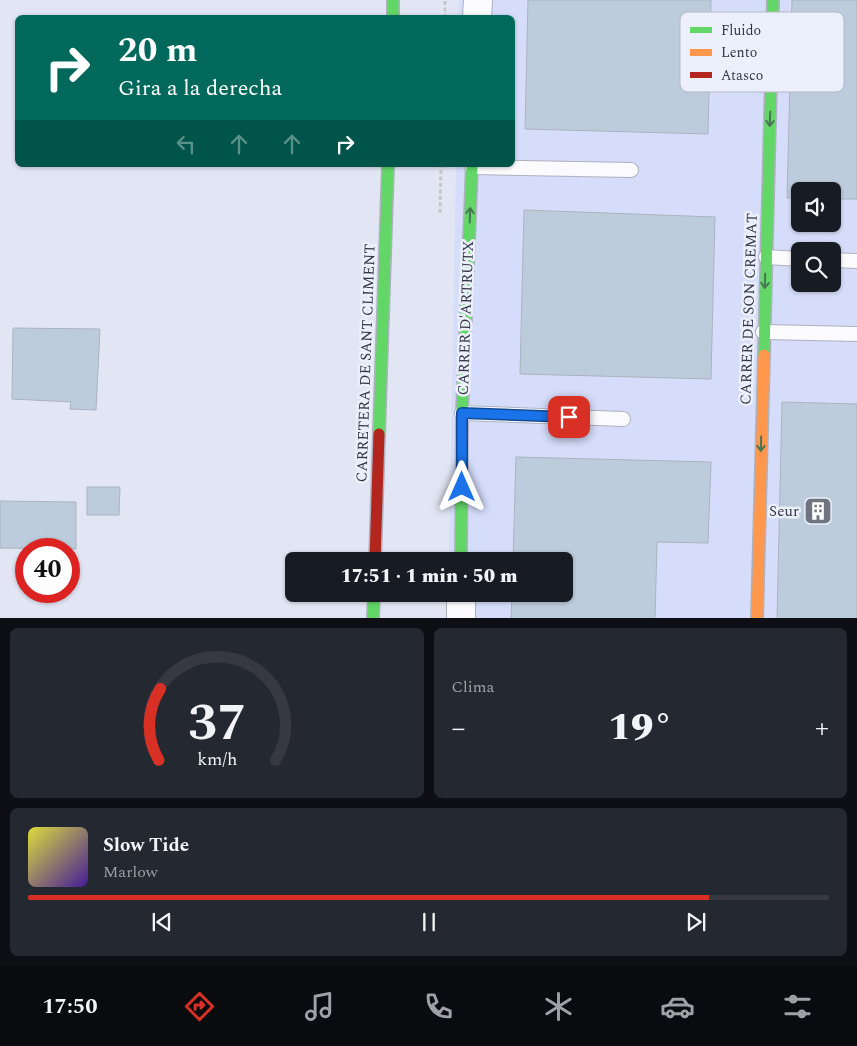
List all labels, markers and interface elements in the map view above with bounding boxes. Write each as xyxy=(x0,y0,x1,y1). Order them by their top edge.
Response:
legend xyxy=(680,12,844,92)
text: Fluido xyxy=(721,20,761,41)
text: 20 m xyxy=(118,24,198,77)
icon: right xyxy=(35,35,100,100)
text: Lento xyxy=(721,42,757,63)
text: Atasco xyxy=(721,65,763,86)
text: Gira a la derecha xyxy=(118,72,282,105)
one-way arrow xyxy=(765,110,774,126)
icon: left xyxy=(172,130,200,158)
icon: ahead xyxy=(225,130,253,158)
icon: ahead xyxy=(278,130,306,158)
icon: right xyxy=(331,130,359,158)
map controls xyxy=(791,182,841,292)
button: sound xyxy=(791,182,841,232)
one-way arrow xyxy=(465,207,474,223)
street label: CARRER DE SON CREMAT xyxy=(734,213,764,405)
street label: CARRER D'ARTRUTX xyxy=(452,240,480,396)
button: search xyxy=(791,242,841,292)
street label: CARRETERA DE SANT CLIMENT xyxy=(350,243,382,483)
one-way arrow xyxy=(760,273,769,289)
pin xyxy=(548,396,590,438)
icon: arrive xyxy=(555,403,583,431)
one-way arrow xyxy=(756,435,765,451)
position arrow xyxy=(435,460,487,512)
building icon: Seur xyxy=(803,496,833,526)
place label: Seur xyxy=(769,500,799,523)
speed limit sign: 40 xyxy=(15,538,80,603)
text: 17:51 · 1 min · 50 m xyxy=(340,562,518,591)
text: Clima xyxy=(452,675,494,699)
text: 37 xyxy=(188,684,246,763)
text: 19° xyxy=(608,699,673,757)
text: − xyxy=(452,707,466,750)
text: + xyxy=(815,707,829,750)
text: km/h xyxy=(197,746,237,773)
text: Slow Tide xyxy=(103,831,189,860)
text: Marlow xyxy=(103,860,158,884)
icon: previous xyxy=(148,908,176,936)
icon: pause xyxy=(415,908,443,936)
icon: next xyxy=(682,908,710,936)
icon: directions xyxy=(182,989,217,1024)
icon: music xyxy=(302,989,337,1024)
icon: phone xyxy=(421,989,456,1024)
icon: climate xyxy=(541,989,576,1024)
icon: car xyxy=(660,989,695,1024)
icon: filters xyxy=(780,989,815,1024)
text: 17:50 xyxy=(42,990,98,1023)

